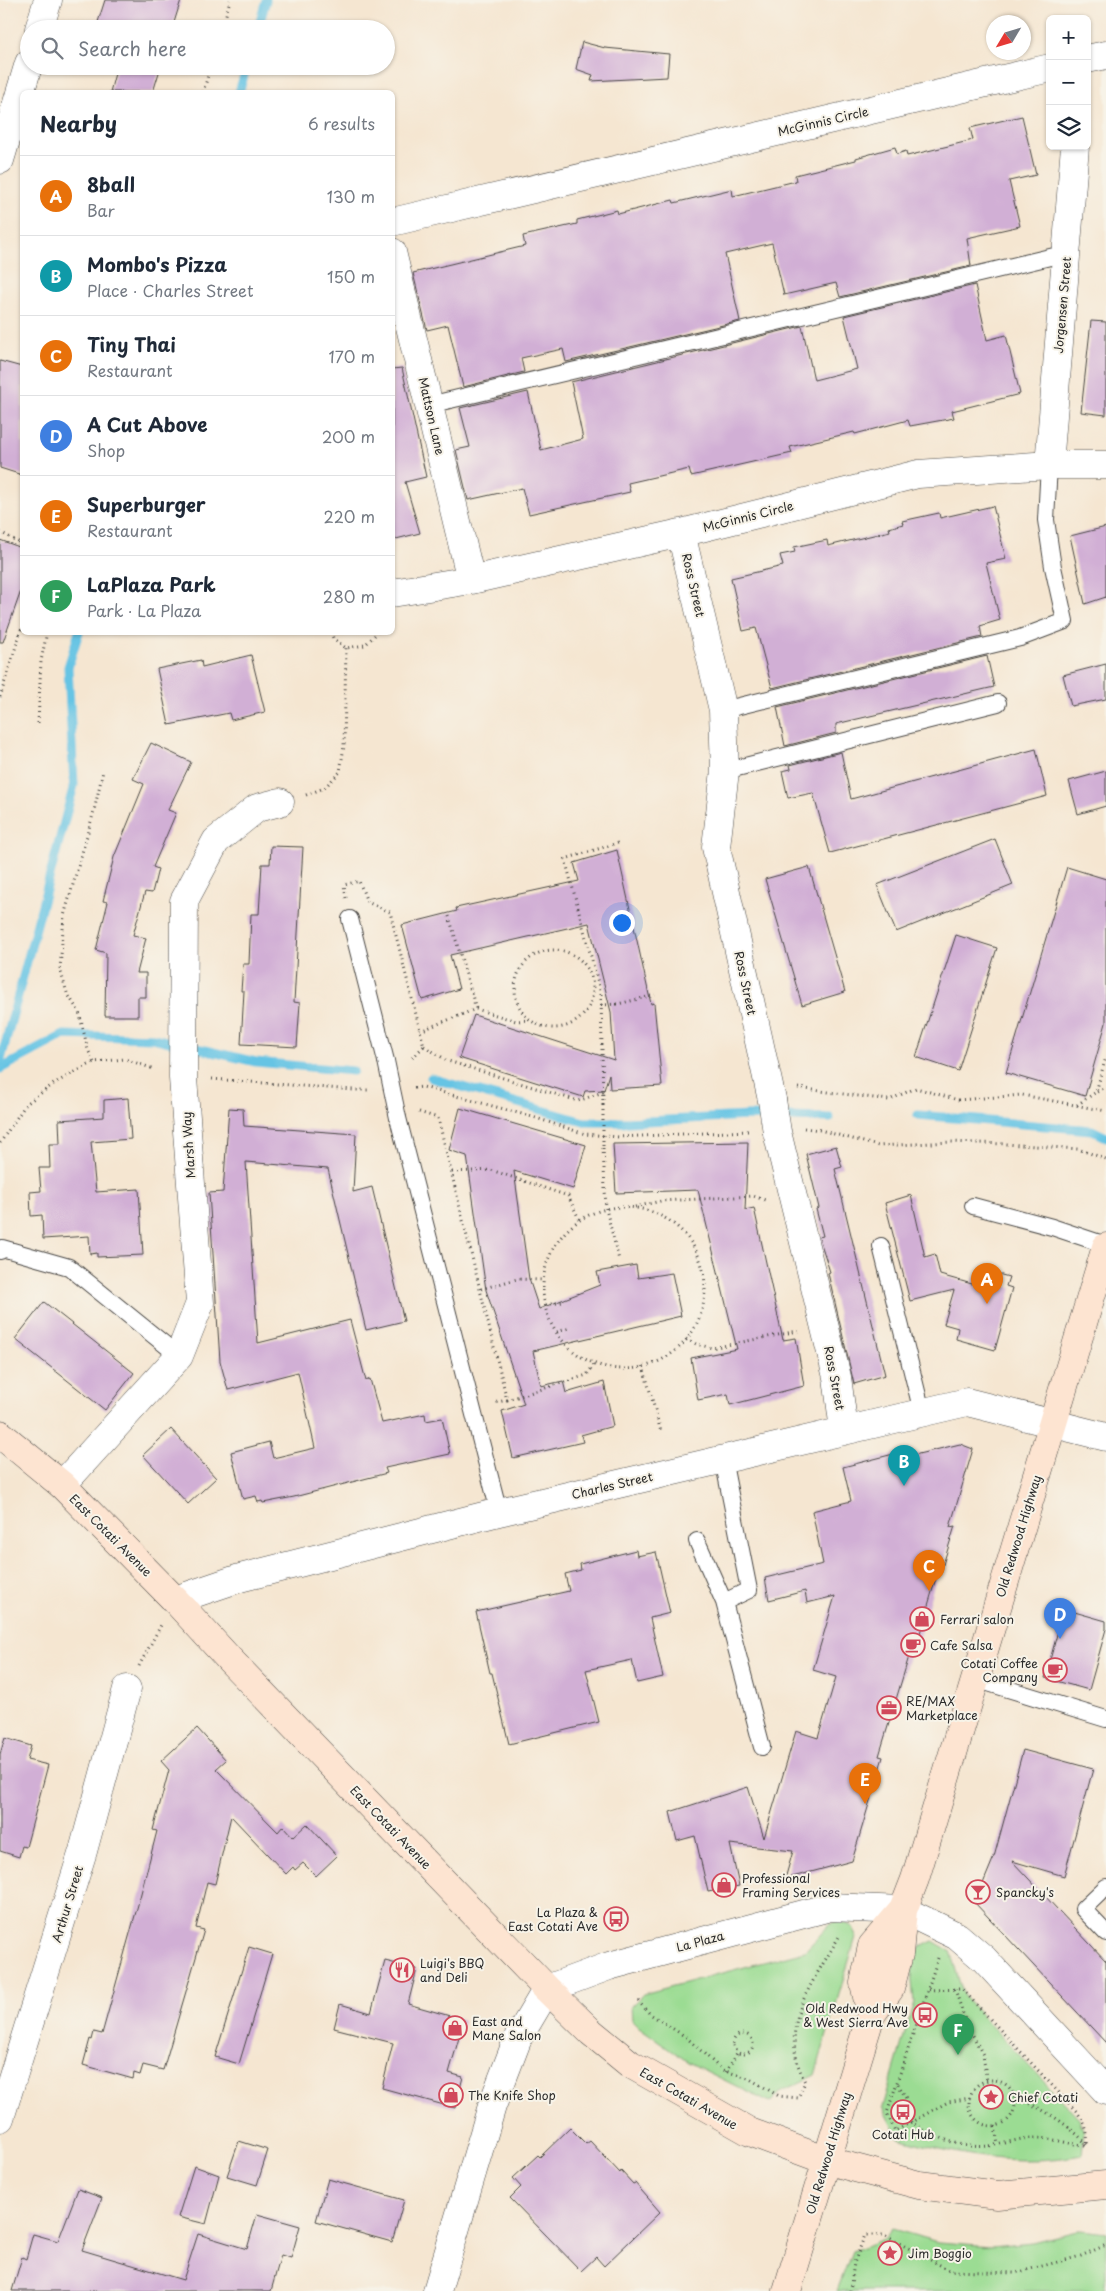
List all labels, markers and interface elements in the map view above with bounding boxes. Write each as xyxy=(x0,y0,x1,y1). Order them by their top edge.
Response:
north arrow xyxy=(986,15,1031,60)
map controls xyxy=(1046,15,1091,150)
button: + xyxy=(1046,15,1091,60)
search box xyxy=(20,20,395,75)
icon: search xyxy=(38,34,66,62)
text: Search here xyxy=(78,34,187,62)
button: − xyxy=(1046,60,1091,105)
street label: McGinnis Circle xyxy=(776,102,870,140)
button: layers xyxy=(1046,105,1091,150)
text: Nearby xyxy=(40,107,117,139)
text: 6 results xyxy=(308,111,375,135)
text: 8ball xyxy=(87,170,135,198)
text: A xyxy=(50,184,62,208)
text: 130 m xyxy=(327,184,375,208)
text: Bar xyxy=(87,198,115,222)
text: Mombo's Pizza xyxy=(87,250,227,278)
street label: Jorgensen Street xyxy=(1049,256,1075,354)
text: B xyxy=(51,264,61,288)
text: 150 m xyxy=(327,264,375,288)
text: Place · Charles Street xyxy=(87,278,254,302)
text: Tiny Thai xyxy=(87,330,176,358)
text: C xyxy=(50,344,62,368)
text: 170 m xyxy=(329,344,375,368)
text: Restaurant xyxy=(87,358,173,382)
street label: Mattson Lane xyxy=(414,375,450,457)
text: A Cut Above xyxy=(87,410,208,438)
text: D xyxy=(50,424,62,448)
text: 200 m xyxy=(322,424,375,448)
text: Shop xyxy=(87,438,125,462)
text: Superburger xyxy=(87,490,205,518)
street label: McGinnis Circle xyxy=(701,496,795,536)
text: E xyxy=(51,504,61,528)
text: 220 m xyxy=(324,504,375,528)
text: Restaurant xyxy=(87,518,173,542)
street label: Ross Street xyxy=(678,551,710,619)
text: LaPlaza Park xyxy=(87,570,216,598)
text: F xyxy=(51,584,61,608)
text: 280 m xyxy=(323,584,375,608)
text: Park · La Plaza xyxy=(87,598,201,622)
your location xyxy=(609,910,635,936)
street label: Ross Street xyxy=(730,949,762,1017)
street label: Marsh Way xyxy=(177,1111,199,1179)
pin: A xyxy=(971,1263,1003,1304)
street label: Ross Street xyxy=(820,1344,850,1412)
pin: B xyxy=(888,1445,920,1486)
street label: Charles Street xyxy=(570,1467,654,1503)
street label: Old Redwood Highway xyxy=(991,1473,1045,1599)
street label: East Cotati Avenue xyxy=(66,1490,157,1581)
pin: C xyxy=(913,1550,945,1591)
pin: D xyxy=(1044,1598,1076,1639)
shop icon: Ferrari salon xyxy=(909,1606,935,1632)
place label: Ferrari salon xyxy=(940,1610,1014,1628)
cafe icon: Cafe Salsa xyxy=(900,1632,926,1658)
place label: Cafe Salsa xyxy=(930,1636,993,1654)
place label: Cotati Coffee Company xyxy=(961,1654,1038,1686)
cafe icon: Cotati Coffee Company xyxy=(1042,1657,1068,1683)
place label: RE/MAX Marketplace xyxy=(906,1692,978,1724)
office icon: RE/MAX Marketplace xyxy=(876,1695,902,1721)
pin: E xyxy=(849,1763,881,1804)
street label: East Cotati Avenue xyxy=(346,1781,436,1873)
street label: Arthur Street xyxy=(47,1863,87,1945)
place label: Professional Framing Services xyxy=(742,1869,840,1901)
shop icon: Professional Framing Services xyxy=(711,1872,737,1898)
bar icon: Spancky's xyxy=(965,1879,991,1905)
place label: Spancky's xyxy=(996,1883,1054,1901)
place label: La Plaza & East Cotati Ave xyxy=(508,1903,598,1935)
bus stop icon: La Plaza & East Cotati Ave xyxy=(603,1906,629,1932)
street label: La Plaza xyxy=(674,1926,726,1956)
place label: Luigi's BBQ and Deli xyxy=(420,1954,484,1986)
restaurant icon: Luigi's BBQ and Deli xyxy=(389,1957,415,1983)
place label: Old Redwood Hwy & West Sierra Ave xyxy=(803,1999,908,2031)
bus stop icon: Old Redwood Hwy & West Sierra Ave xyxy=(912,2002,938,2028)
place label: East and Mane Salon xyxy=(472,2012,541,2044)
pin: F xyxy=(942,2014,974,2055)
shop icon: East and Mane Salon xyxy=(442,2015,468,2041)
street label: East Cotati Avenue xyxy=(637,2063,742,2134)
shop icon: The Knife Shop xyxy=(438,2082,464,2108)
place icon: Chief Cotati xyxy=(978,2084,1004,2110)
place label: The Knife Shop xyxy=(468,2086,556,2104)
place label: Chief Cotati xyxy=(1008,2088,1078,2106)
street label: Old Redwood Highway xyxy=(801,2090,855,2216)
bus stop icon: Cotati Hub xyxy=(890,2099,916,2125)
place label: Cotati Hub xyxy=(872,2125,934,2143)
place icon: Jim Boggio xyxy=(877,2240,903,2266)
place label: Jim Boggio xyxy=(908,2244,972,2262)

